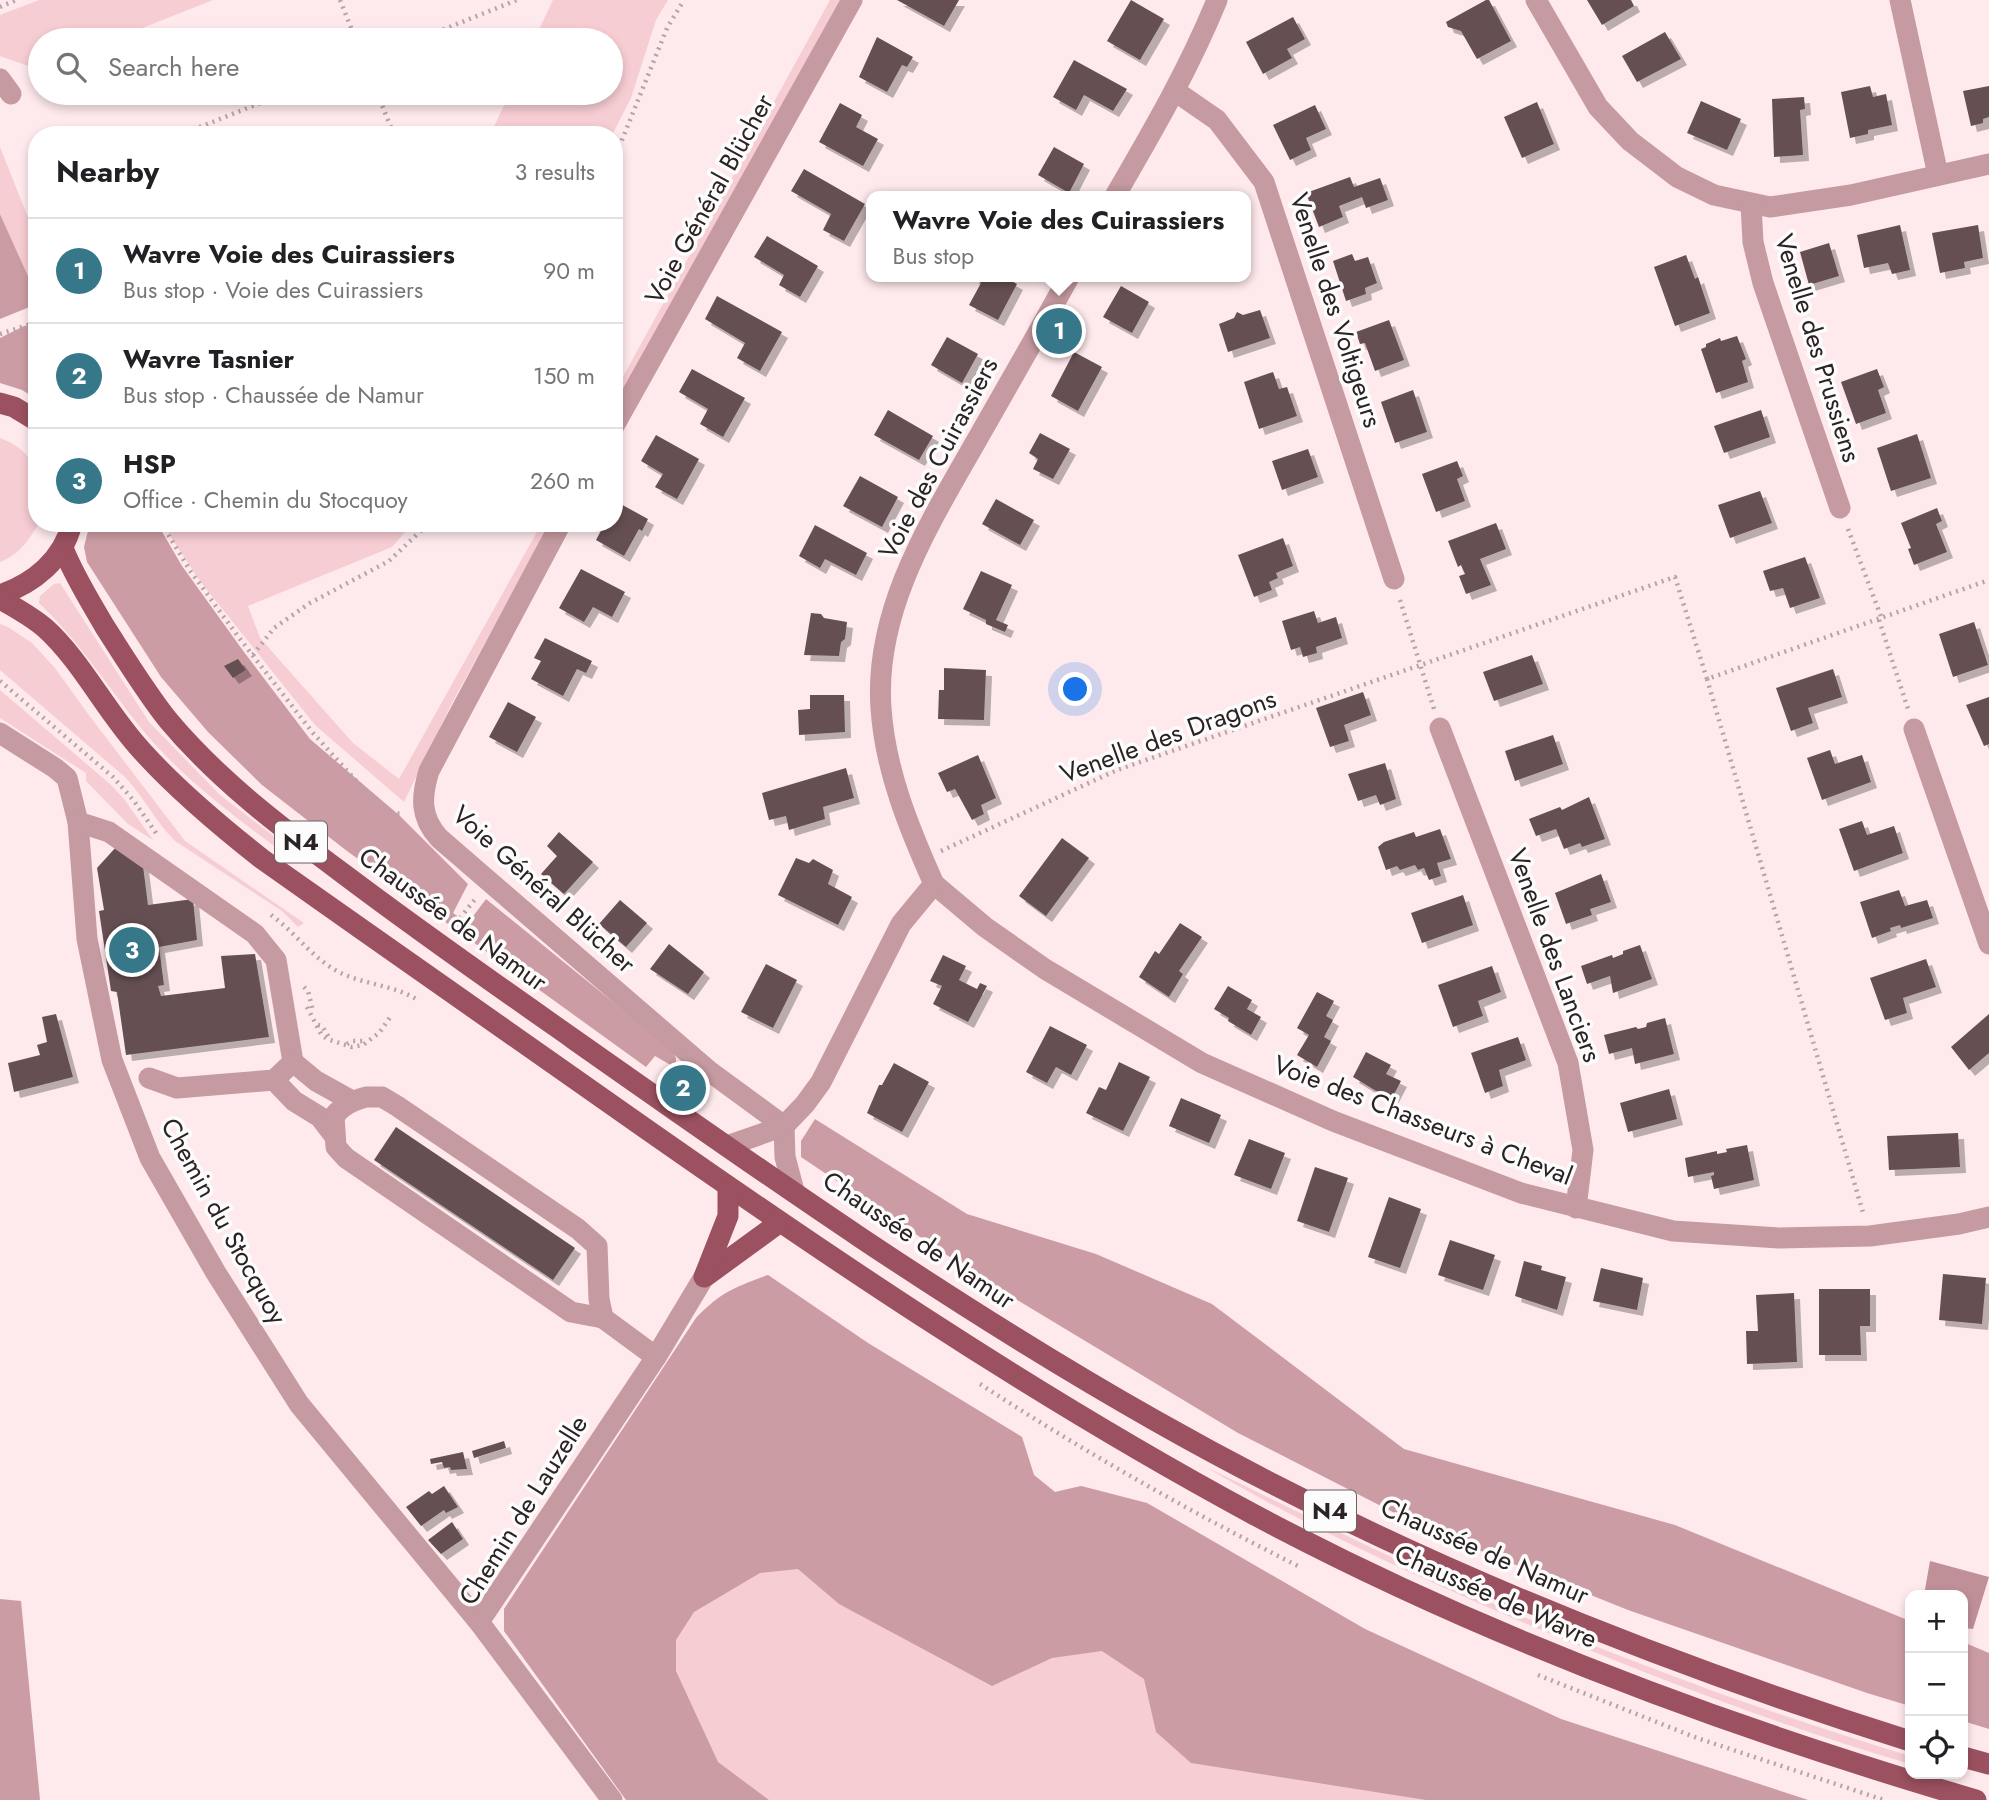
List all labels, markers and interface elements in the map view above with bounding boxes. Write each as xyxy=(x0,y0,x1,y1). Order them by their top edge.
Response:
search box xyxy=(28,28,623,105)
icon: search xyxy=(52,48,90,86)
text: Search here xyxy=(108,48,240,86)
street label: Voie Général Blücher xyxy=(635,87,783,311)
text: Nearby xyxy=(56,150,159,193)
text: 3 results xyxy=(515,155,595,189)
street label: Venelle des Voltigeurs xyxy=(1280,188,1392,432)
popup xyxy=(866,191,1251,282)
text: Wavre Voie des Cuirassiers xyxy=(893,201,1224,239)
street label: Venelle des Prussiens xyxy=(1765,229,1871,467)
text: Wavre Voie des Cuirassiers xyxy=(123,235,455,273)
text: Bus stop xyxy=(893,239,974,273)
text: 1 xyxy=(73,254,85,288)
text: 90 m xyxy=(543,254,595,288)
text: Bus stop · Voie des Cuirassiers xyxy=(123,273,423,307)
pin: 1 xyxy=(1036,305,1082,357)
text: Wavre Tasnier xyxy=(123,340,294,378)
street label: Voie des Cuirassiers xyxy=(869,350,1007,566)
text: 2 xyxy=(71,359,87,393)
text: 150 m xyxy=(533,359,595,393)
text: Bus stop · Chaussée de Namur xyxy=(123,378,424,412)
text: HSP xyxy=(123,445,176,483)
text: 3 xyxy=(72,464,86,498)
text: 260 m xyxy=(530,464,595,498)
text: Office · Chemin du Stocquoy xyxy=(123,483,408,517)
your location xyxy=(1058,672,1092,706)
street label: Venelle des Dragons xyxy=(1055,679,1281,793)
street label: Voie Général Blücher xyxy=(444,796,644,982)
road number: N4 xyxy=(275,822,327,862)
street label: Chaussée de Namur xyxy=(351,838,555,1000)
street label: Venelle des Lanciers xyxy=(1499,843,1611,1067)
pin: 3 xyxy=(109,924,155,976)
street label: Voie des Chasseurs à Cheval xyxy=(1268,1045,1578,1195)
pin: 2 xyxy=(660,1062,706,1114)
street label: Chemin du Stocquoy xyxy=(152,1111,297,1331)
street label: Chaussée de Namur xyxy=(815,1161,1023,1319)
street label: Chemin de Lauzelle xyxy=(449,1408,597,1612)
street label: Chaussée de Namur xyxy=(1375,1488,1595,1614)
road number: N4 xyxy=(1304,1490,1356,1532)
street label: Chaussée de Wavre xyxy=(1389,1534,1603,1658)
map controls xyxy=(1905,1590,1968,1779)
button: + xyxy=(1905,1590,1968,1653)
button: − xyxy=(1905,1653,1968,1716)
button: locate xyxy=(1905,1716,1968,1779)

